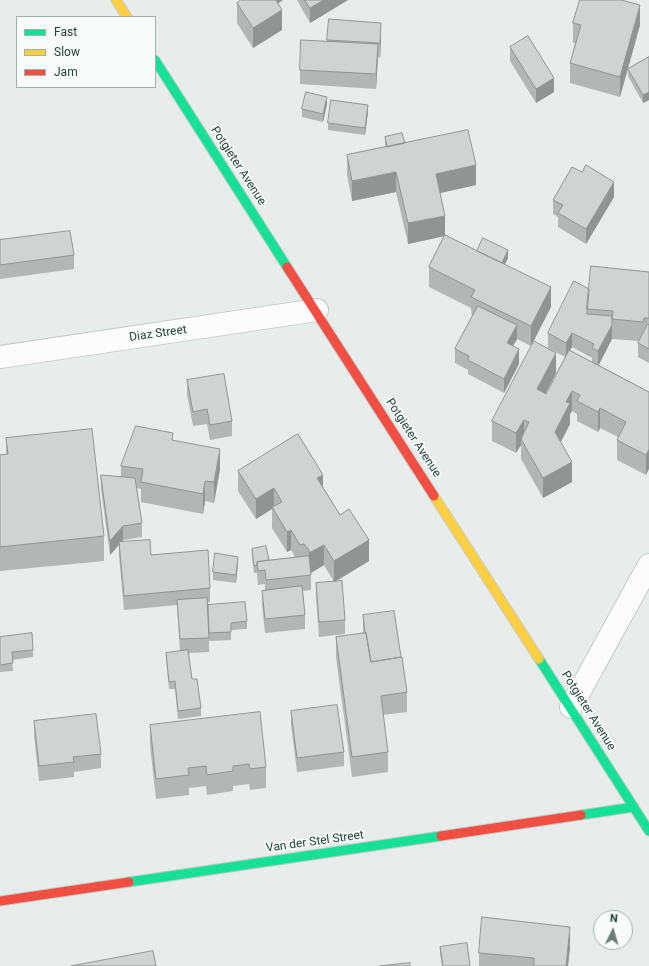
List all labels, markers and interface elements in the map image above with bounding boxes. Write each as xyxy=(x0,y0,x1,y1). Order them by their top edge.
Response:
legend xyxy=(16,16,156,88)
text: Fast xyxy=(54,25,77,39)
text: Slow xyxy=(54,45,80,59)
text: Jam xyxy=(54,65,78,79)
street label: Potgieter Avenue xyxy=(207,124,269,208)
street label: Diaz Street xyxy=(128,323,188,345)
street label: Potgieter Avenue xyxy=(382,396,444,480)
street label: Potgieter Avenue xyxy=(558,669,618,753)
street label: Van der Stel Street xyxy=(265,828,365,856)
north arrow xyxy=(593,910,633,950)
text: N xyxy=(610,912,618,925)

